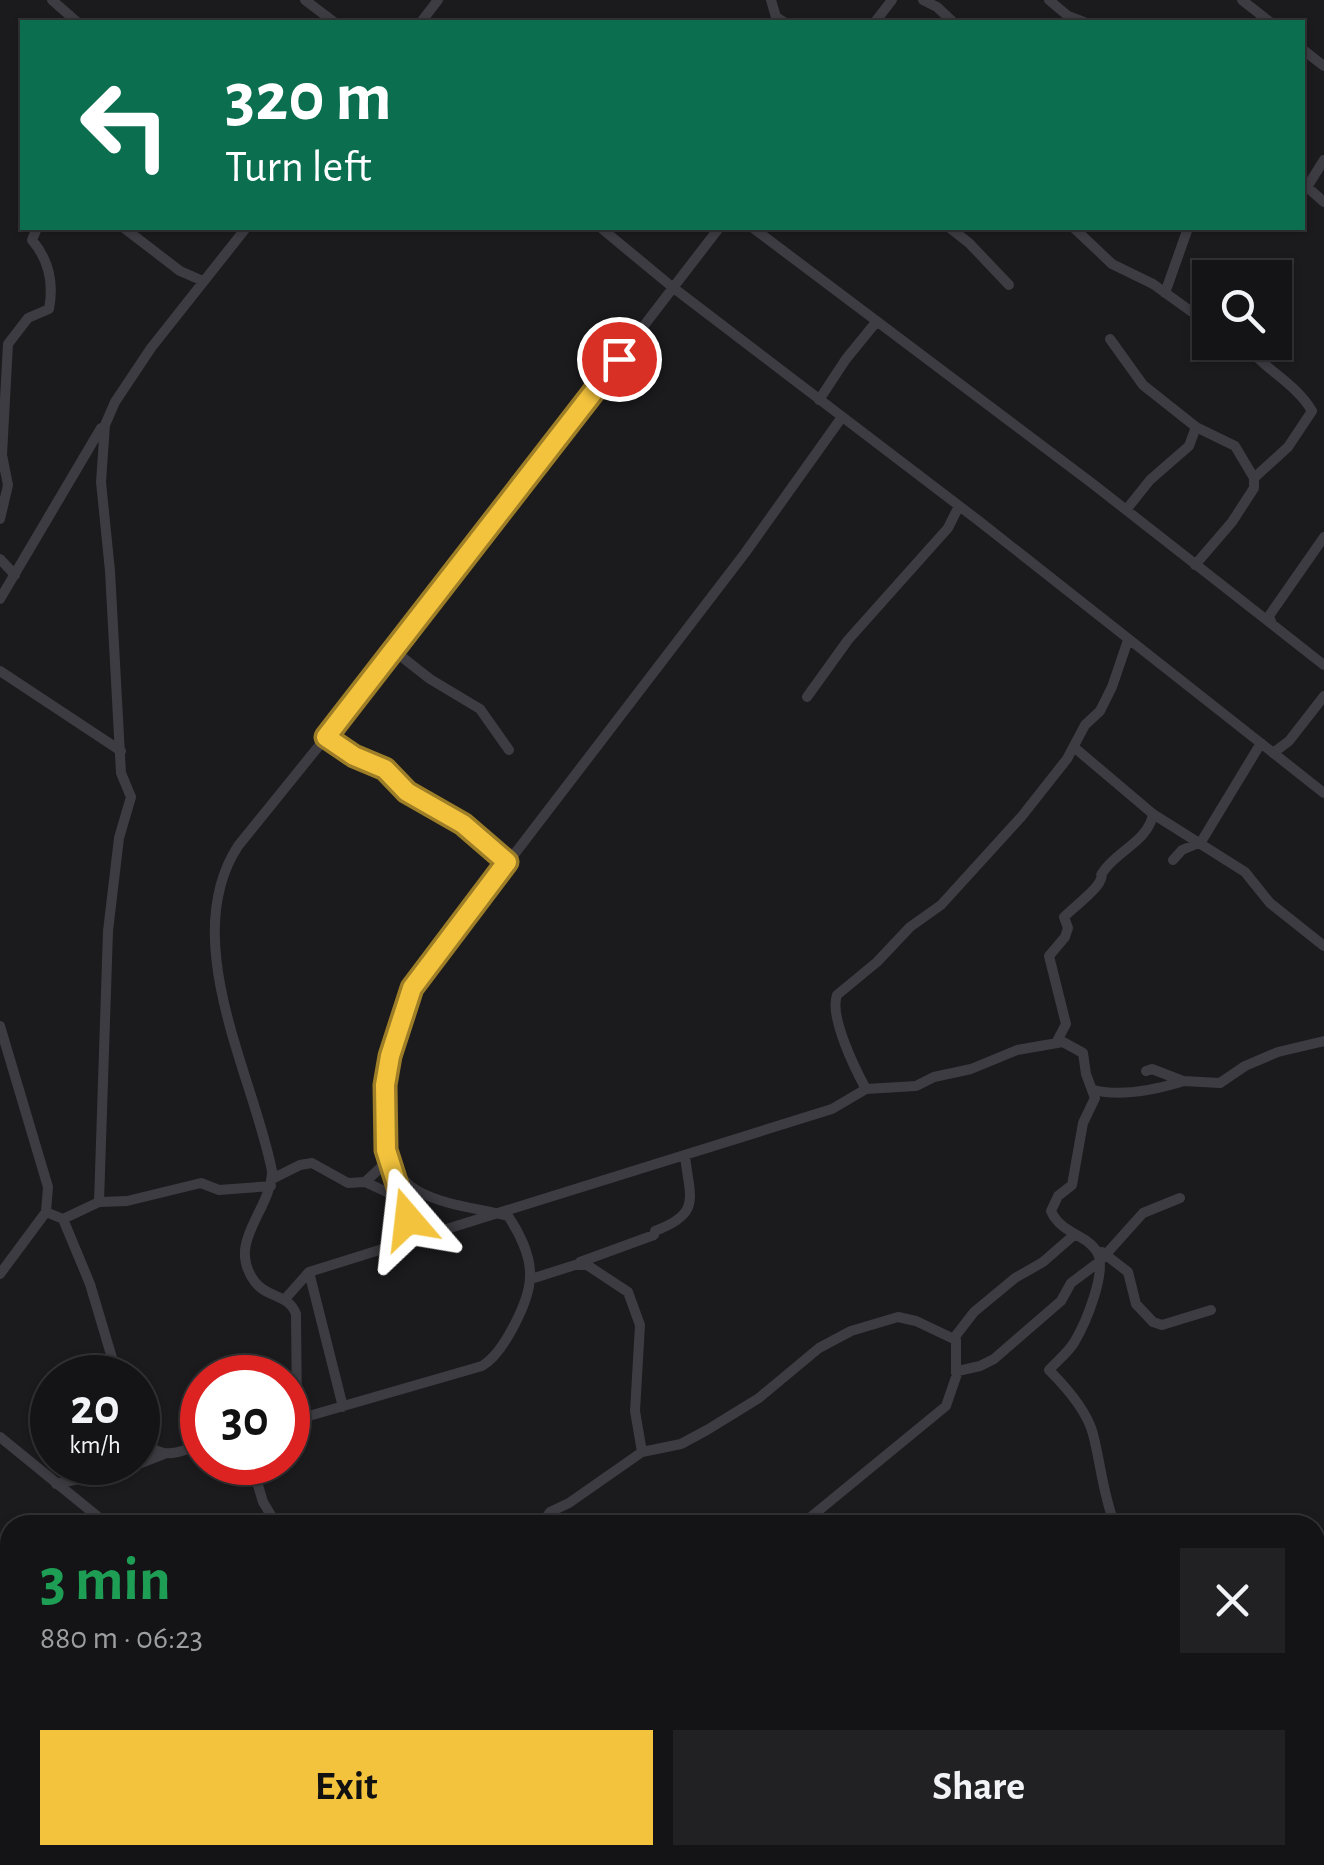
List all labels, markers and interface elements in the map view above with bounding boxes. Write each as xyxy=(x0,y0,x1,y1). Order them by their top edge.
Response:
icon: left xyxy=(60,60,190,190)
text: 320 m xyxy=(225,63,392,133)
text: Turn left xyxy=(225,145,372,190)
map controls xyxy=(1192,260,1292,360)
button: search xyxy=(1192,260,1292,360)
pin xyxy=(577,317,662,402)
icon: arrive xyxy=(592,332,647,387)
position arrow xyxy=(356,1167,460,1271)
speed limit sign: 30 xyxy=(180,1355,310,1485)
text: 20 xyxy=(70,1383,120,1433)
text: km/h xyxy=(69,1433,121,1458)
button: close xyxy=(1180,1548,1285,1653)
text: 3 min xyxy=(40,1551,171,1611)
text: 880 m · 06:23 xyxy=(40,1622,203,1654)
button: Exit xyxy=(40,1730,653,1845)
button: Share xyxy=(673,1730,1285,1845)

